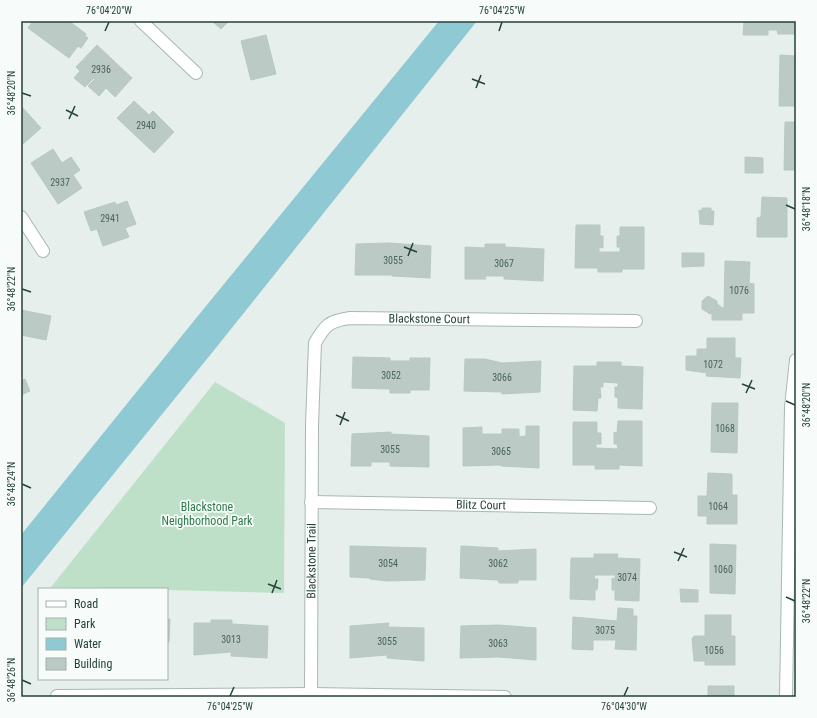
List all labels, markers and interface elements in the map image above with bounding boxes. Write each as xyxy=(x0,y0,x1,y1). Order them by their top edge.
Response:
text: 76°04'20"W xyxy=(86,5,132,16)
text: 76°04'25"W xyxy=(479,5,525,16)
house number: 2936 xyxy=(91,64,111,75)
text: 36°48'20"N xyxy=(6,71,17,115)
house number: 2940 xyxy=(136,120,156,131)
house number: 2937 xyxy=(50,177,70,188)
text: 36°48'18"N xyxy=(801,187,812,231)
house number: 2941 xyxy=(100,213,120,224)
house number: 3055 xyxy=(383,255,403,266)
house number: 3067 xyxy=(494,258,514,269)
text: 36°48'22"N xyxy=(6,267,17,311)
house number: 1076 xyxy=(729,285,749,296)
street label: Blackstone Court xyxy=(389,311,471,326)
house number: 1072 xyxy=(703,359,723,370)
house number: 3052 xyxy=(381,370,401,381)
house number: 3066 xyxy=(492,372,512,383)
text: 36°48'20"N xyxy=(801,383,812,427)
house number: 1068 xyxy=(715,423,735,434)
house number: 3055 xyxy=(380,444,400,455)
house number: 3065 xyxy=(491,446,511,457)
text: 36°48'24"N xyxy=(6,462,17,506)
street label: Blitz Court xyxy=(456,498,506,512)
park label: Blackstone Neighborhood Park xyxy=(161,500,253,528)
house number: 1064 xyxy=(708,501,728,512)
street label: Blackstone Trail xyxy=(304,523,319,599)
house number: 3054 xyxy=(378,558,398,569)
house number: 3062 xyxy=(488,558,508,569)
house number: 1060 xyxy=(713,564,733,575)
house number: 3074 xyxy=(617,572,637,583)
text: 36°48'22"N xyxy=(801,579,812,623)
legend xyxy=(38,588,168,680)
text: Road xyxy=(74,597,98,611)
text: Park xyxy=(74,617,96,631)
house number: 3075 xyxy=(595,625,615,636)
house number: 3013 xyxy=(221,634,241,645)
house number: 3055 xyxy=(377,636,397,647)
text: Water xyxy=(74,637,102,651)
house number: 3063 xyxy=(488,638,508,649)
house number: 1056 xyxy=(704,645,724,656)
text: Building xyxy=(74,657,112,671)
text: 36°48'26"N xyxy=(6,658,17,702)
text: 76°04'25"W xyxy=(207,701,253,712)
text: 76°04'30"W xyxy=(601,701,647,712)

